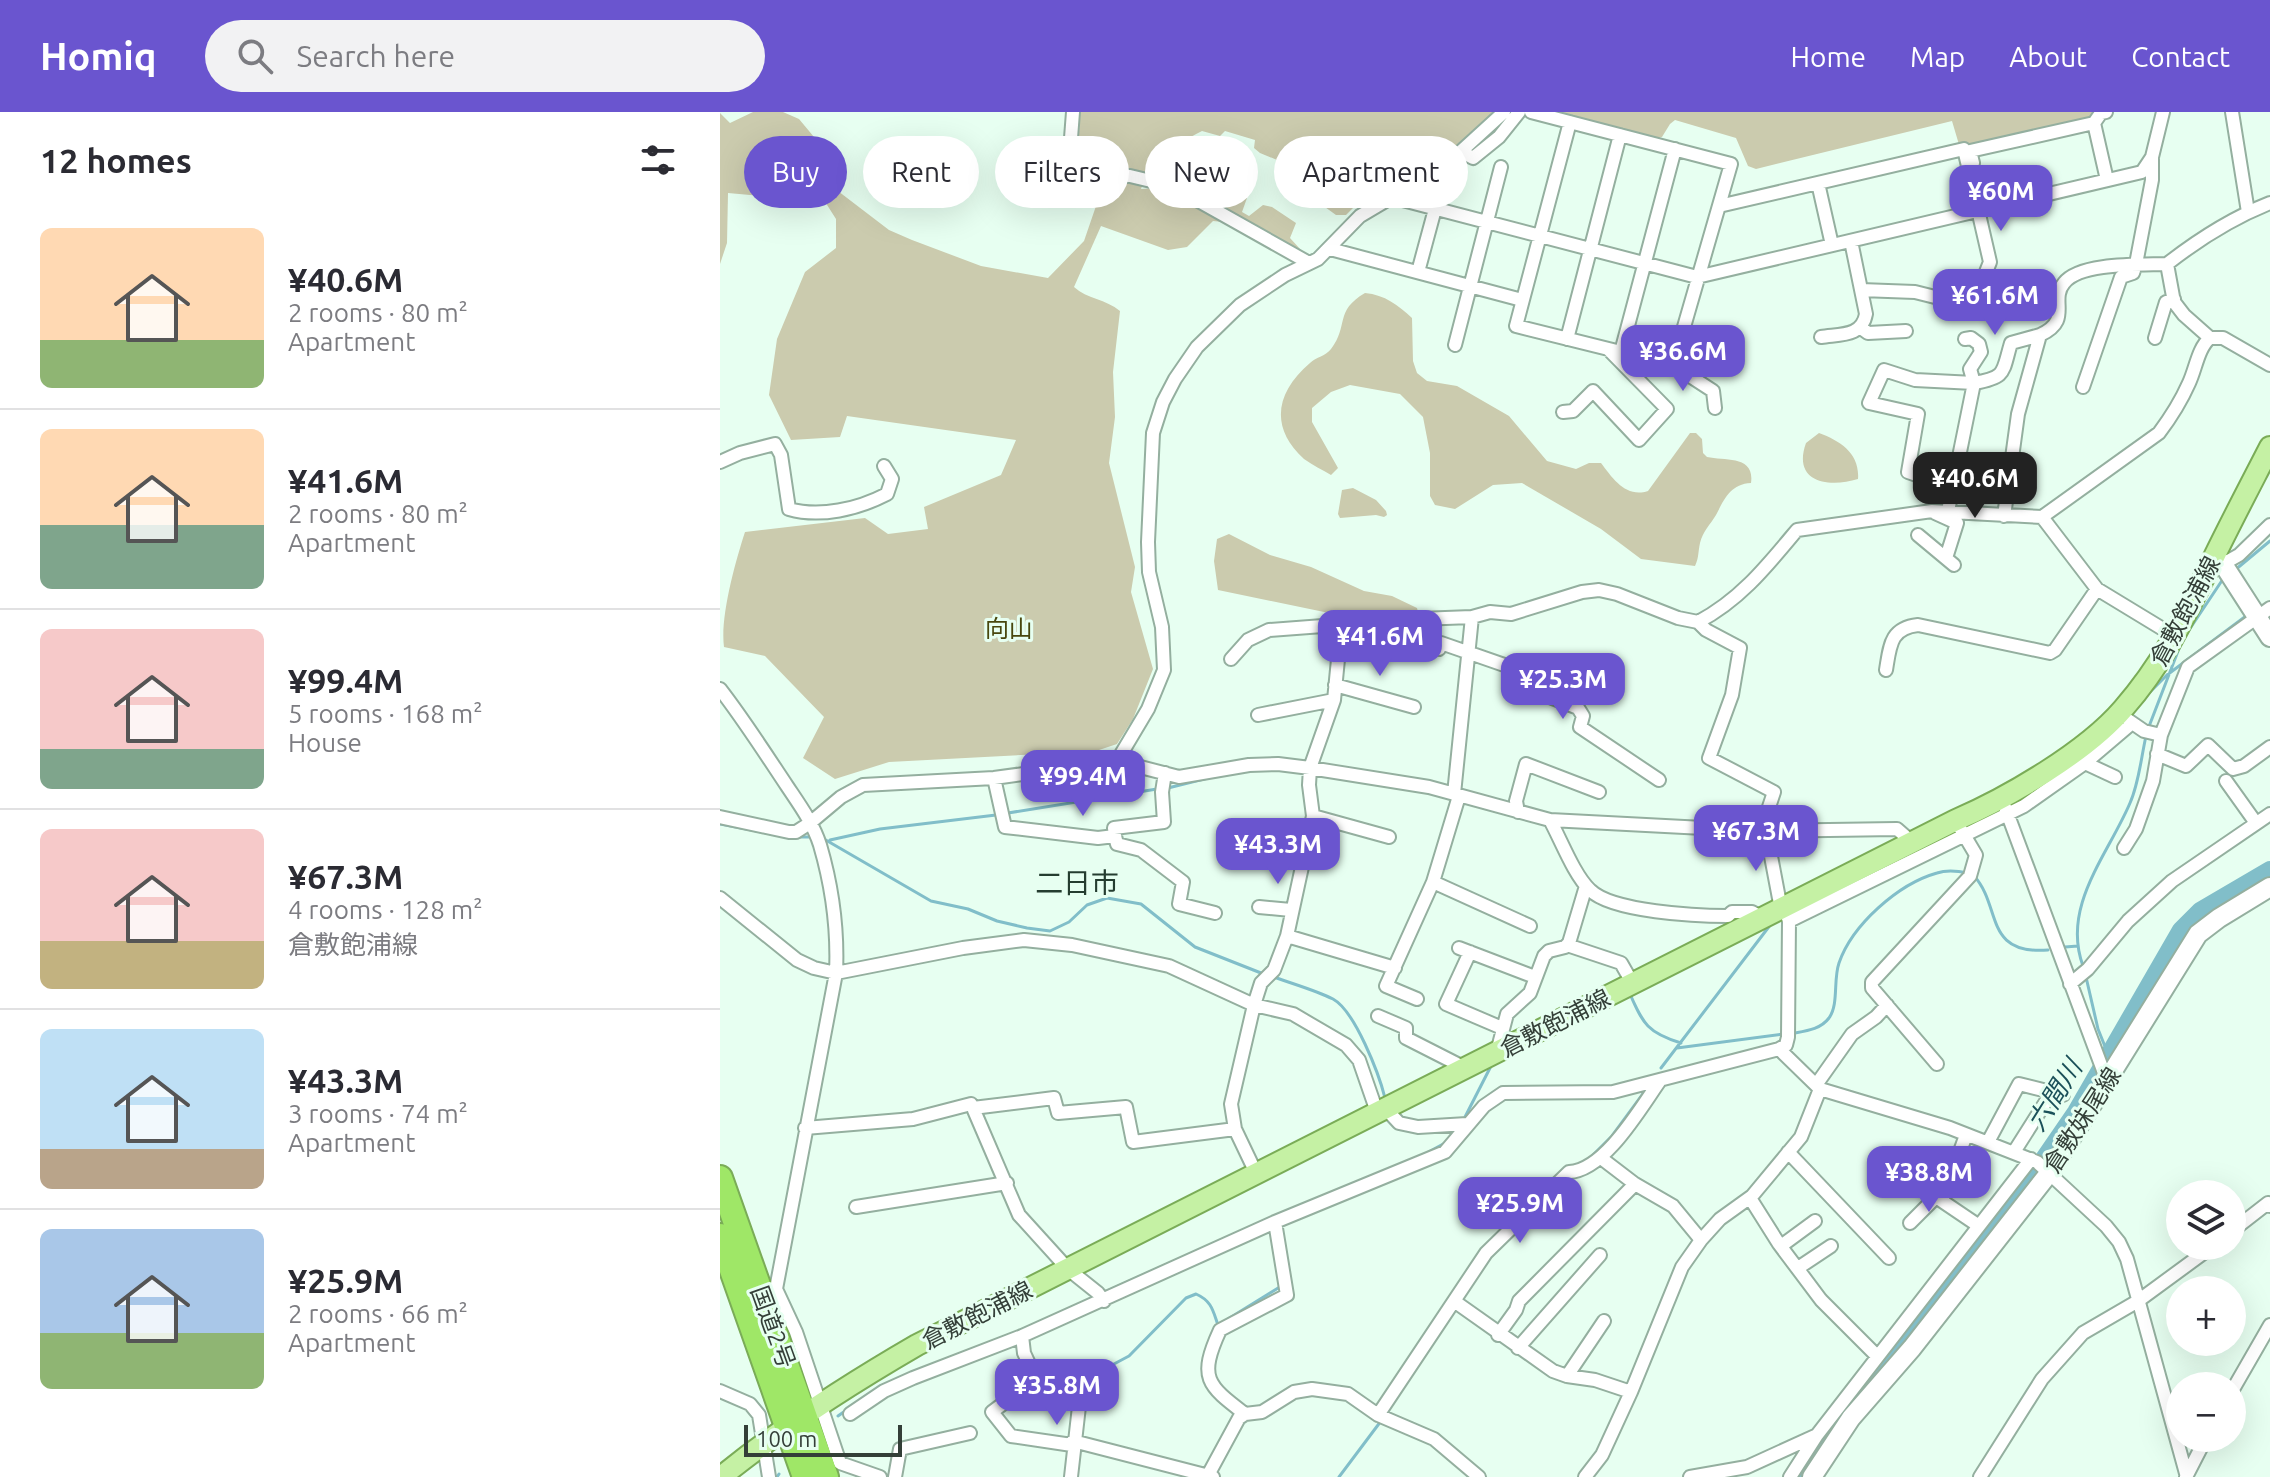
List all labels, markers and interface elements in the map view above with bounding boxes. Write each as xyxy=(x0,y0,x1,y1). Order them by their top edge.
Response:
search box xyxy=(205,20,765,92)
icon: search xyxy=(233,34,277,78)
text: Homiq xyxy=(40,35,157,77)
text: Search here xyxy=(297,39,455,73)
text: Home xyxy=(1791,41,1866,72)
text: Map xyxy=(1910,41,1965,72)
text: About xyxy=(2009,41,2087,72)
text: Contact xyxy=(2131,41,2230,72)
chip: Buy xyxy=(744,136,847,208)
chip: Rent xyxy=(863,136,979,208)
chip: Filters xyxy=(995,136,1129,208)
chip: New xyxy=(1145,136,1258,208)
chip: Apartment xyxy=(1274,136,1468,208)
icon: filters xyxy=(636,138,680,182)
text: 12 homes xyxy=(40,141,192,179)
pin: ¥60M xyxy=(1954,165,2048,233)
text: ¥60M xyxy=(1967,176,2035,205)
icon: home xyxy=(104,260,200,356)
text: ¥40.6M xyxy=(288,260,403,298)
pin: ¥61.6M xyxy=(1930,269,2060,337)
text: ¥61.6M xyxy=(1951,280,2039,309)
text: 2 rooms · 80 m² xyxy=(288,298,468,327)
pin: ¥36.6M xyxy=(1618,325,1748,393)
text: Apartment xyxy=(288,327,415,356)
text: ¥36.6M xyxy=(1639,336,1727,365)
pin: ¥40.6M xyxy=(1910,452,2040,520)
icon: home xyxy=(104,461,200,557)
text: ¥41.6M xyxy=(288,461,403,499)
text: ¥40.6M xyxy=(1931,463,2019,492)
text: 2 rooms · 80 m² xyxy=(288,499,468,528)
text: Apartment xyxy=(288,528,415,557)
street label: 倉敷飽浦線 xyxy=(2145,552,2225,670)
pin: ¥41.6M xyxy=(1315,610,1445,678)
park label: 向山 xyxy=(985,615,1033,642)
text: ¥41.6M xyxy=(1336,621,1424,650)
pin: ¥25.3M xyxy=(1498,653,1628,721)
icon: home xyxy=(104,661,200,757)
text: ¥99.4M xyxy=(288,661,403,699)
text: ¥25.3M xyxy=(1519,664,1607,693)
text: 5 rooms · 168 m² xyxy=(288,699,483,728)
text: House xyxy=(288,728,362,757)
pin: ¥99.4M xyxy=(1018,750,1148,818)
text: ¥99.4M xyxy=(1039,761,1127,790)
pin: ¥67.3M xyxy=(1691,805,1821,873)
text: ¥67.3M xyxy=(1712,816,1800,845)
pin: ¥43.3M xyxy=(1213,818,1343,886)
text: ¥43.3M xyxy=(1234,829,1322,858)
text: ¥67.3M xyxy=(288,857,403,895)
icon: home xyxy=(104,861,200,957)
district label: 二日市 xyxy=(1035,867,1119,898)
text: 4 rooms · 128 m² xyxy=(288,895,483,924)
text: 倉敷飽浦線 xyxy=(288,930,418,959)
street label: 倉敷飽浦線 xyxy=(1495,984,1615,1062)
water label: 六間川 xyxy=(2021,1052,2089,1136)
icon: home xyxy=(104,1061,200,1157)
text: ¥43.3M xyxy=(288,1061,403,1099)
street label: 倉敷妹尾線 xyxy=(2038,1062,2126,1178)
text: 3 rooms · 74 m² xyxy=(288,1099,468,1128)
text: Apartment xyxy=(288,1128,415,1157)
pin: ¥38.8M xyxy=(1864,1146,1994,1214)
text: ¥38.8M xyxy=(1885,1157,1973,1186)
pin: ¥25.9M xyxy=(1455,1177,1585,1245)
map controls xyxy=(2166,1180,2246,1452)
button: layers xyxy=(2166,1180,2246,1260)
text: ¥25.9M xyxy=(1476,1188,1564,1217)
icon: home xyxy=(104,1261,200,1357)
text: ¥25.9M xyxy=(288,1261,403,1299)
street label: 倉敷飽浦線 xyxy=(917,1276,1037,1354)
button: + xyxy=(2166,1276,2246,1356)
street label: 国道2号 xyxy=(746,1282,800,1372)
text: 2 rooms · 66 m² xyxy=(288,1299,468,1328)
text: Apartment xyxy=(288,1328,415,1357)
pin: ¥35.8M xyxy=(992,1359,1122,1427)
text: ¥35.8M xyxy=(1013,1370,1101,1399)
button: − xyxy=(2166,1372,2246,1452)
scale bar xyxy=(744,1421,902,1457)
text: 100 m xyxy=(756,1426,817,1451)

